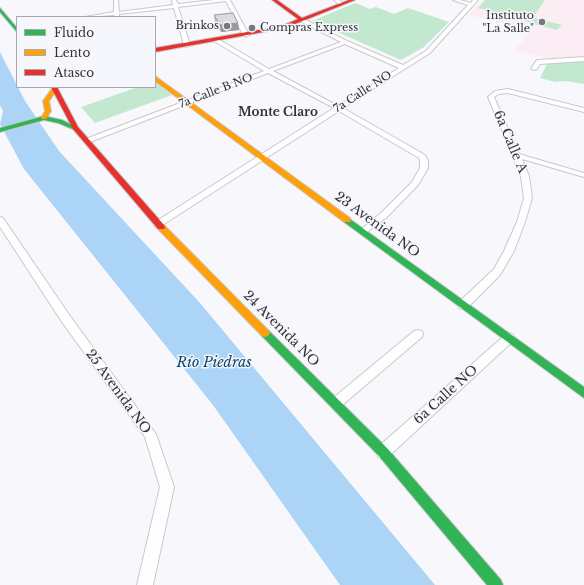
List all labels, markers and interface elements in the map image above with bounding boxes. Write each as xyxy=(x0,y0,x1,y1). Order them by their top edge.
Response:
place label: Instituto "La Salle" xyxy=(482,9,534,35)
legend xyxy=(16,16,156,88)
marker: Instituto "La Salle" xyxy=(537,17,547,27)
place label: Brinkos xyxy=(175,19,219,33)
marker: Brinkos xyxy=(222,21,232,31)
place label: Compras Express xyxy=(260,21,358,35)
marker: Compras Express xyxy=(247,23,257,33)
text: Fluido xyxy=(54,25,94,40)
text: Lento xyxy=(54,45,90,60)
text: Atasco xyxy=(54,65,94,80)
street label: 7a Calle NO xyxy=(332,68,394,116)
street label: 7a Calle B NO xyxy=(177,71,255,111)
district label: Monte Claro xyxy=(238,106,318,120)
street label: 6a Calle A xyxy=(490,108,530,176)
street label: 23 Avenida NO xyxy=(332,189,422,261)
street label: 24 Avenida NO xyxy=(240,288,322,370)
street label: 25 Avenida NO xyxy=(82,347,154,437)
water label: Río Piedras xyxy=(177,355,251,371)
street label: 6a Calle NO xyxy=(411,362,481,428)

